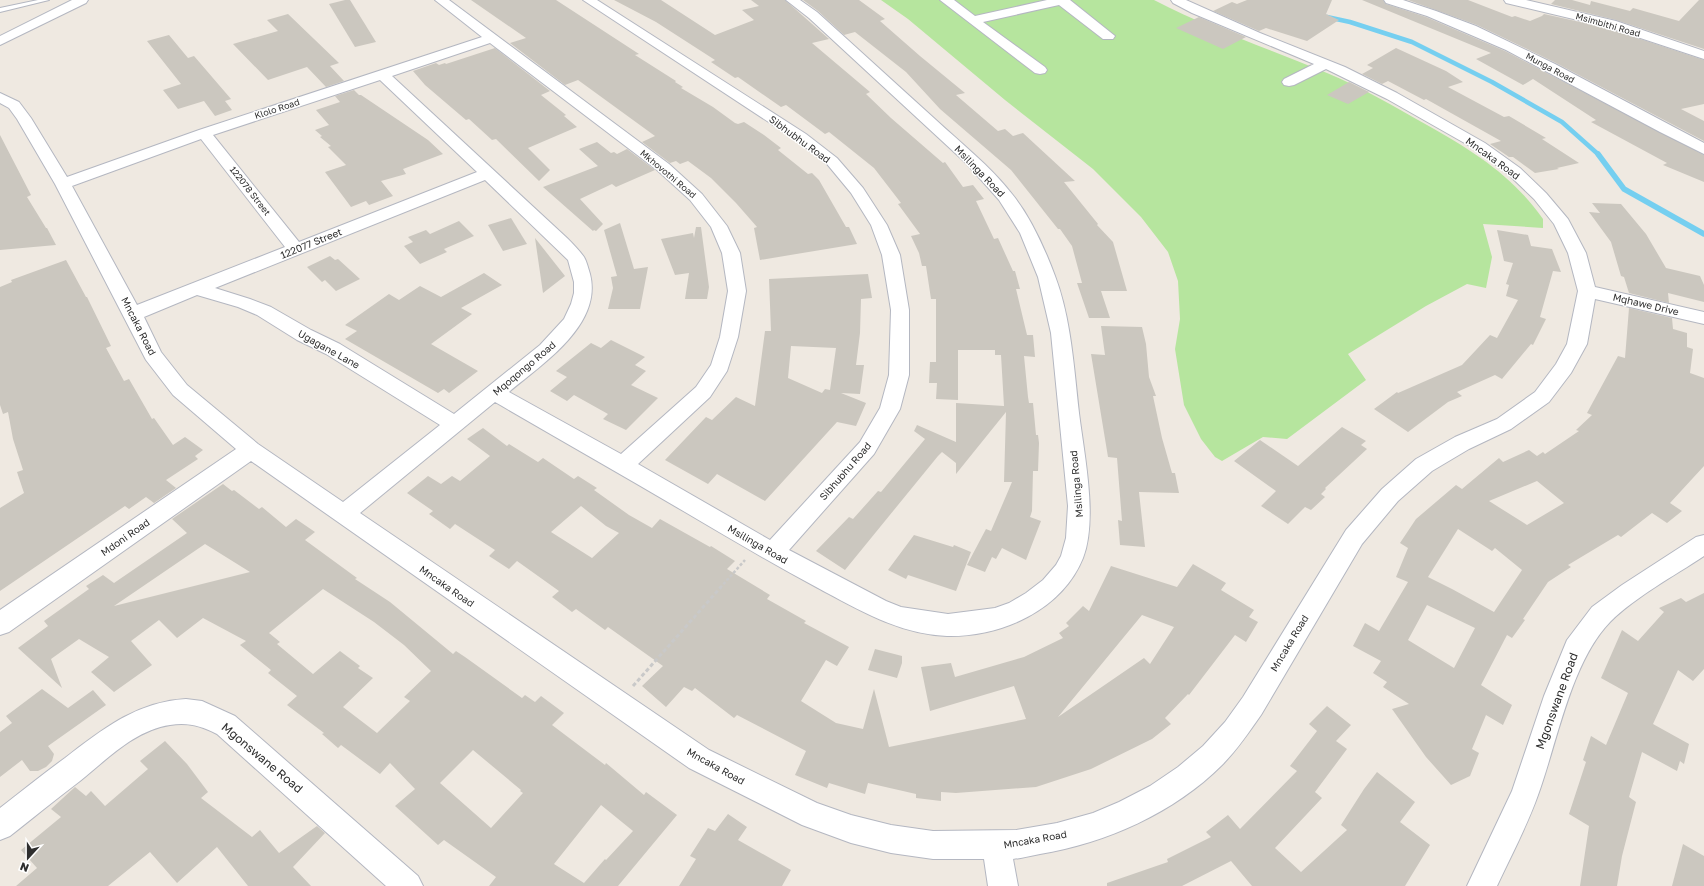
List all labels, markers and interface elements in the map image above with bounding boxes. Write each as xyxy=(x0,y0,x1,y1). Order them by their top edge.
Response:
street label: Msimbithi Road xyxy=(1575,10,1642,39)
street label: Munga Road xyxy=(1524,50,1576,85)
street label: Klolo Road xyxy=(253,96,301,121)
street label: Sibhubhu Road xyxy=(767,113,833,165)
street label: Mncaka Road xyxy=(1464,134,1522,182)
street label: Msilinga Road xyxy=(952,143,1008,199)
street label: Mkhovothi Road xyxy=(638,147,699,200)
street label: 122078 Street xyxy=(228,164,273,218)
street label: 122077 Street xyxy=(278,225,344,261)
street label: Mqhawe Drive xyxy=(1612,291,1680,317)
street label: Mncaka Road xyxy=(119,295,159,357)
street label: Ugagane Lane xyxy=(296,327,362,371)
street label: Mqoqongo Road xyxy=(490,338,558,398)
street label: Sibhubhu Road xyxy=(817,440,873,502)
street label: Msilinga Road xyxy=(1067,450,1085,518)
street label: Mdoni Road xyxy=(98,516,152,558)
street label: Msilinga Road xyxy=(726,522,790,566)
street label: Mncaka Road xyxy=(417,563,477,609)
street label: Mncaka Road xyxy=(1267,612,1311,674)
street label: Mgonswane Road xyxy=(1532,651,1581,751)
street label: Mgonswane Road xyxy=(219,719,306,796)
street label: Mncaka Road xyxy=(685,745,747,787)
street label: Mncaka Road xyxy=(1002,828,1068,850)
north arrow xyxy=(8,838,48,878)
text: N xyxy=(18,860,30,875)

